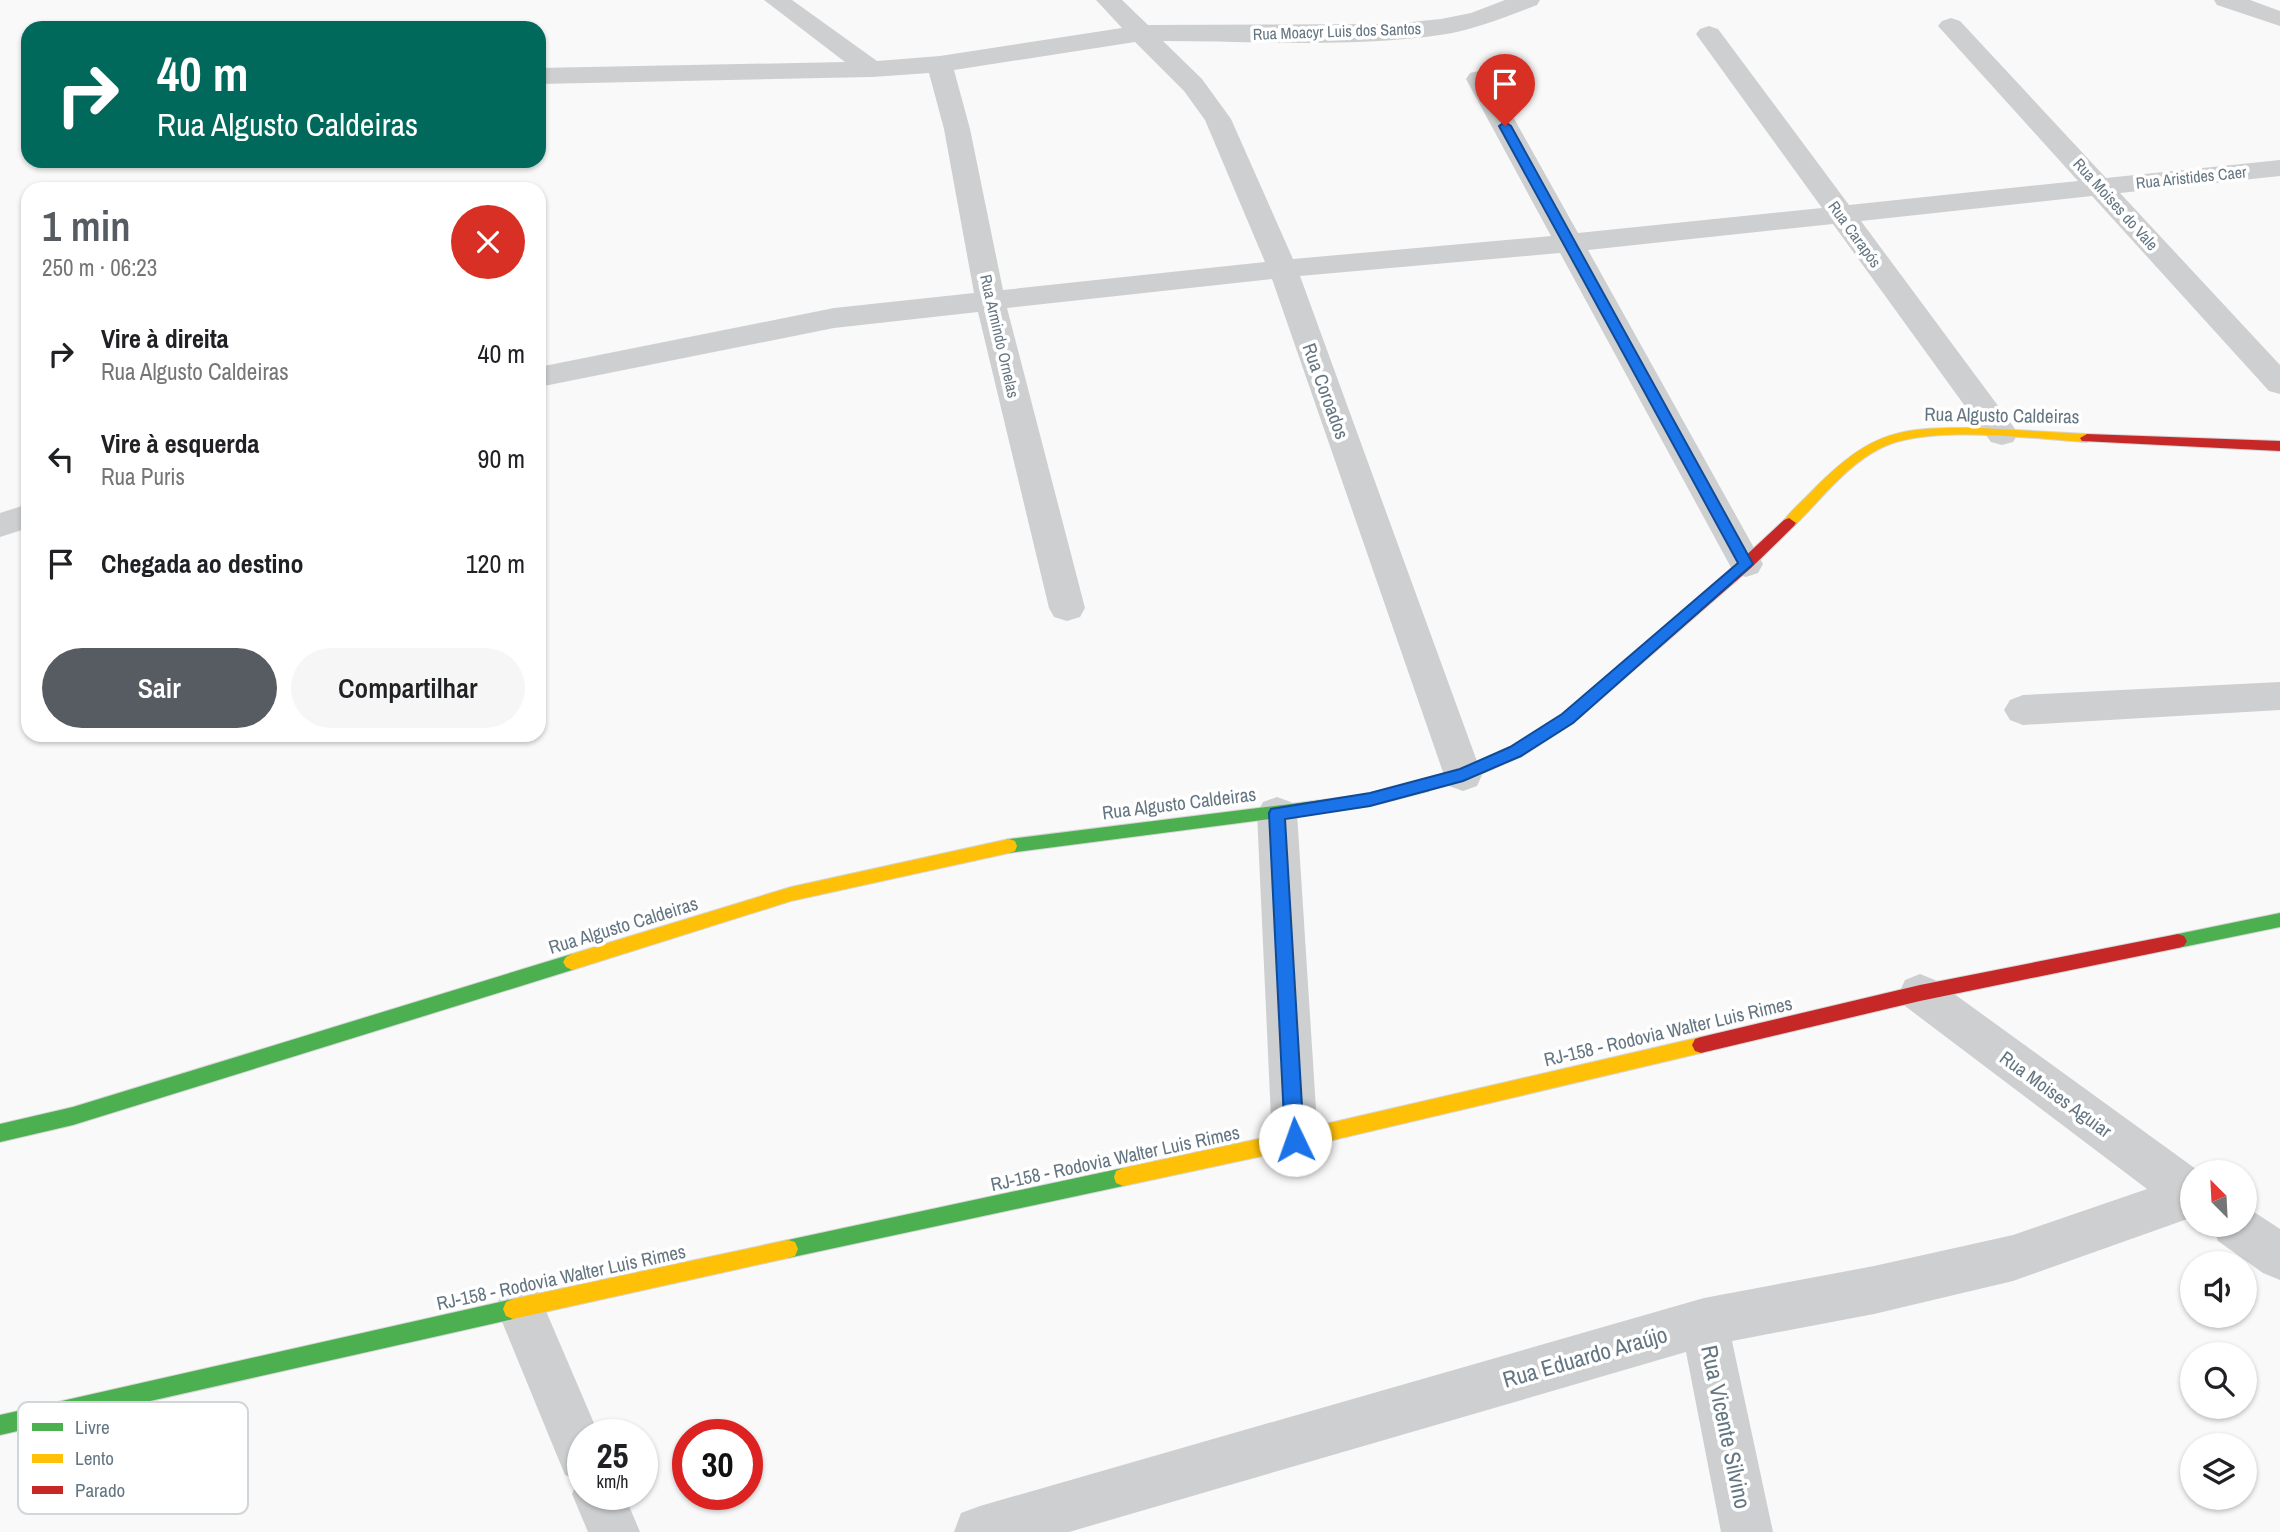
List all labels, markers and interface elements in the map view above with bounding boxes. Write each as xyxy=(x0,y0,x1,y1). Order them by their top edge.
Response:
street label: Rua Moacyr Luis dos Santos xyxy=(1252,17,1422,45)
text: 40 m xyxy=(157,40,249,106)
icon: right xyxy=(42,49,133,140)
pin xyxy=(1475,54,1535,126)
icon: arrive xyxy=(1486,65,1524,103)
text: Rua Algusto Caldeiras xyxy=(157,103,418,146)
street label: Rua Moises do Vale xyxy=(2069,153,2163,255)
street label: Rua Aristides Caer xyxy=(2135,160,2248,194)
street label: Rua Carapós xyxy=(1823,196,1887,272)
text: 1 min xyxy=(42,198,131,254)
button: close xyxy=(451,205,525,279)
text: 250 m · 06:23 xyxy=(42,252,157,283)
street label: Rua Armindo Ornelas xyxy=(975,272,1025,400)
text: Vire à direita xyxy=(101,321,229,356)
icon: right xyxy=(42,335,80,373)
text: 40 m xyxy=(478,336,525,371)
street label: Rua Coroados xyxy=(1297,339,1355,443)
text: Rua Algusto Caldeiras xyxy=(101,356,289,387)
street label: Rua Algusto Caldeiras xyxy=(1924,401,2080,429)
text: Vire à esquerda xyxy=(101,426,259,461)
icon: left xyxy=(42,440,80,478)
text: 90 m xyxy=(478,441,525,476)
text: Rua Puris xyxy=(101,461,185,492)
icon: arrive xyxy=(42,545,80,583)
text: Chegada ao destino xyxy=(101,546,304,581)
text: 120 m xyxy=(466,546,525,581)
button: Sair xyxy=(42,648,277,728)
button: Compartilhar xyxy=(291,648,525,728)
street label: Rua Algusto Caldeiras xyxy=(1100,781,1258,825)
street label: Rua Algusto Caldeiras xyxy=(545,890,701,960)
street label: RJ-158 - Rodovia Walter Luis Rimes xyxy=(1541,990,1795,1072)
street label: Rua Moises Aguiar xyxy=(1995,1045,2118,1144)
position arrow xyxy=(1258,1103,1332,1177)
street label: RJ-158 - Rodovia Walter Luis Rimes xyxy=(988,1119,1242,1197)
north arrow xyxy=(2180,1160,2258,1237)
map controls xyxy=(2180,1160,2257,1510)
street label: RJ-158 - Rodovia Walter Luis Rimes xyxy=(434,1238,688,1316)
button: sound xyxy=(2180,1251,2257,1328)
street label: Rua Eduardo Araújo xyxy=(1499,1318,1671,1395)
street label: Rua Vicente Silvino xyxy=(1694,1342,1759,1511)
button: search xyxy=(2180,1342,2257,1419)
legend xyxy=(18,1402,248,1514)
text: Livre xyxy=(75,1414,110,1440)
speed limit sign: 30 xyxy=(672,1419,763,1510)
text: 25 xyxy=(597,1432,628,1479)
button: layers xyxy=(2180,1433,2257,1510)
text: Lento xyxy=(75,1445,114,1471)
text: km/h xyxy=(597,1469,629,1494)
text: Parado xyxy=(75,1477,125,1503)

